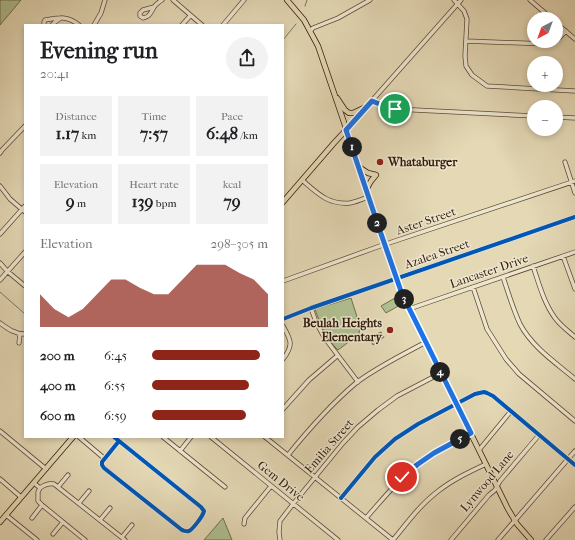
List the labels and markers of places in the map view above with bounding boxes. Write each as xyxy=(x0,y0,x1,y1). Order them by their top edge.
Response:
pin xyxy=(378,92,412,126)
pin: 1 xyxy=(342,137,362,157)
place label: Whataburger xyxy=(387,155,458,170)
marker: Whataburger xyxy=(375,157,385,167)
pin: 2 xyxy=(367,213,387,233)
pin: 3 xyxy=(394,289,414,309)
place label: Beulah Heights Elementary xyxy=(303,316,383,345)
marker: Beulah Heights Elementary xyxy=(385,325,395,335)
pin: 4 xyxy=(430,362,450,382)
pin: 5 xyxy=(450,429,470,449)
pin xyxy=(385,460,419,494)

